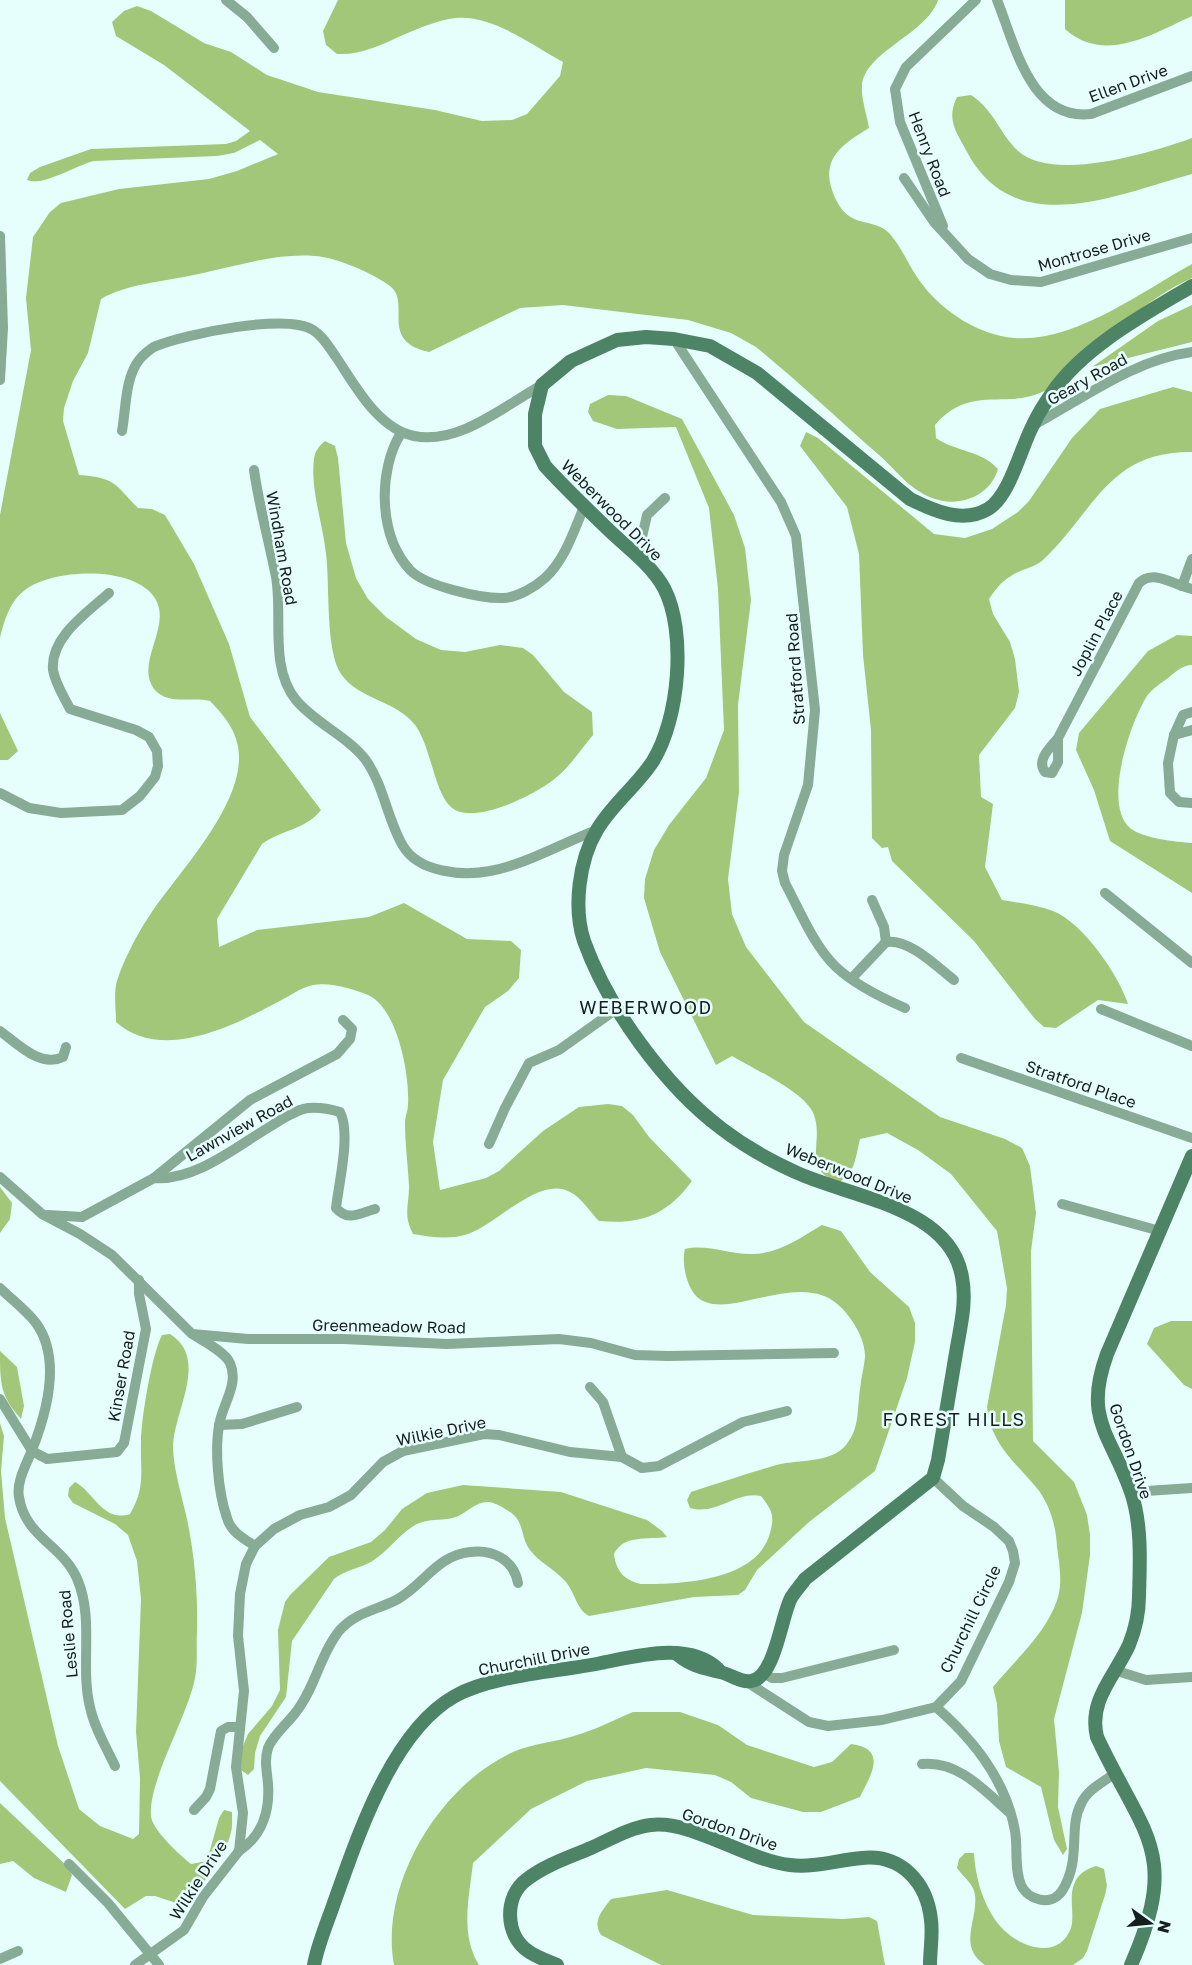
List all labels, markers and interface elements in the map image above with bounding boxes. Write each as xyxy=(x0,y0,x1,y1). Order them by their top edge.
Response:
street label: Ellen Drive xyxy=(1086,59,1170,107)
street label: Henry Road xyxy=(905,108,955,200)
street label: Montrose Drive xyxy=(1035,224,1153,276)
street label: Geary Road xyxy=(1043,349,1131,409)
street label: Weberwood Drive xyxy=(557,455,667,565)
street label: Windham Road xyxy=(262,489,302,607)
street label: Joplin Place xyxy=(1065,587,1127,679)
street label: Stratford Road xyxy=(781,612,809,726)
district label: WEBERWOOD xyxy=(579,996,713,1018)
street label: Stratford Place xyxy=(1023,1056,1139,1112)
street label: Lawnview Road xyxy=(182,1090,296,1166)
street label: Weberwood Drive xyxy=(783,1138,915,1208)
street label: Greenmeadow Road xyxy=(312,1315,466,1337)
street label: Kinser Road xyxy=(103,1329,139,1423)
street label: Gordon Drive xyxy=(1105,1401,1157,1501)
district label: FOREST HILLS xyxy=(882,1408,1026,1430)
street label: Wilkie Drive xyxy=(394,1412,488,1450)
street label: Churchill Circle xyxy=(935,1562,1005,1676)
street label: Leslie Road xyxy=(54,1589,82,1679)
street label: Churchill Drive xyxy=(477,1638,591,1680)
street label: Gordon Drive xyxy=(680,1803,780,1855)
street label: Wilkie Drive xyxy=(165,1836,231,1924)
north arrow xyxy=(1120,1893,1180,1953)
text: N xyxy=(1153,1918,1176,1935)

